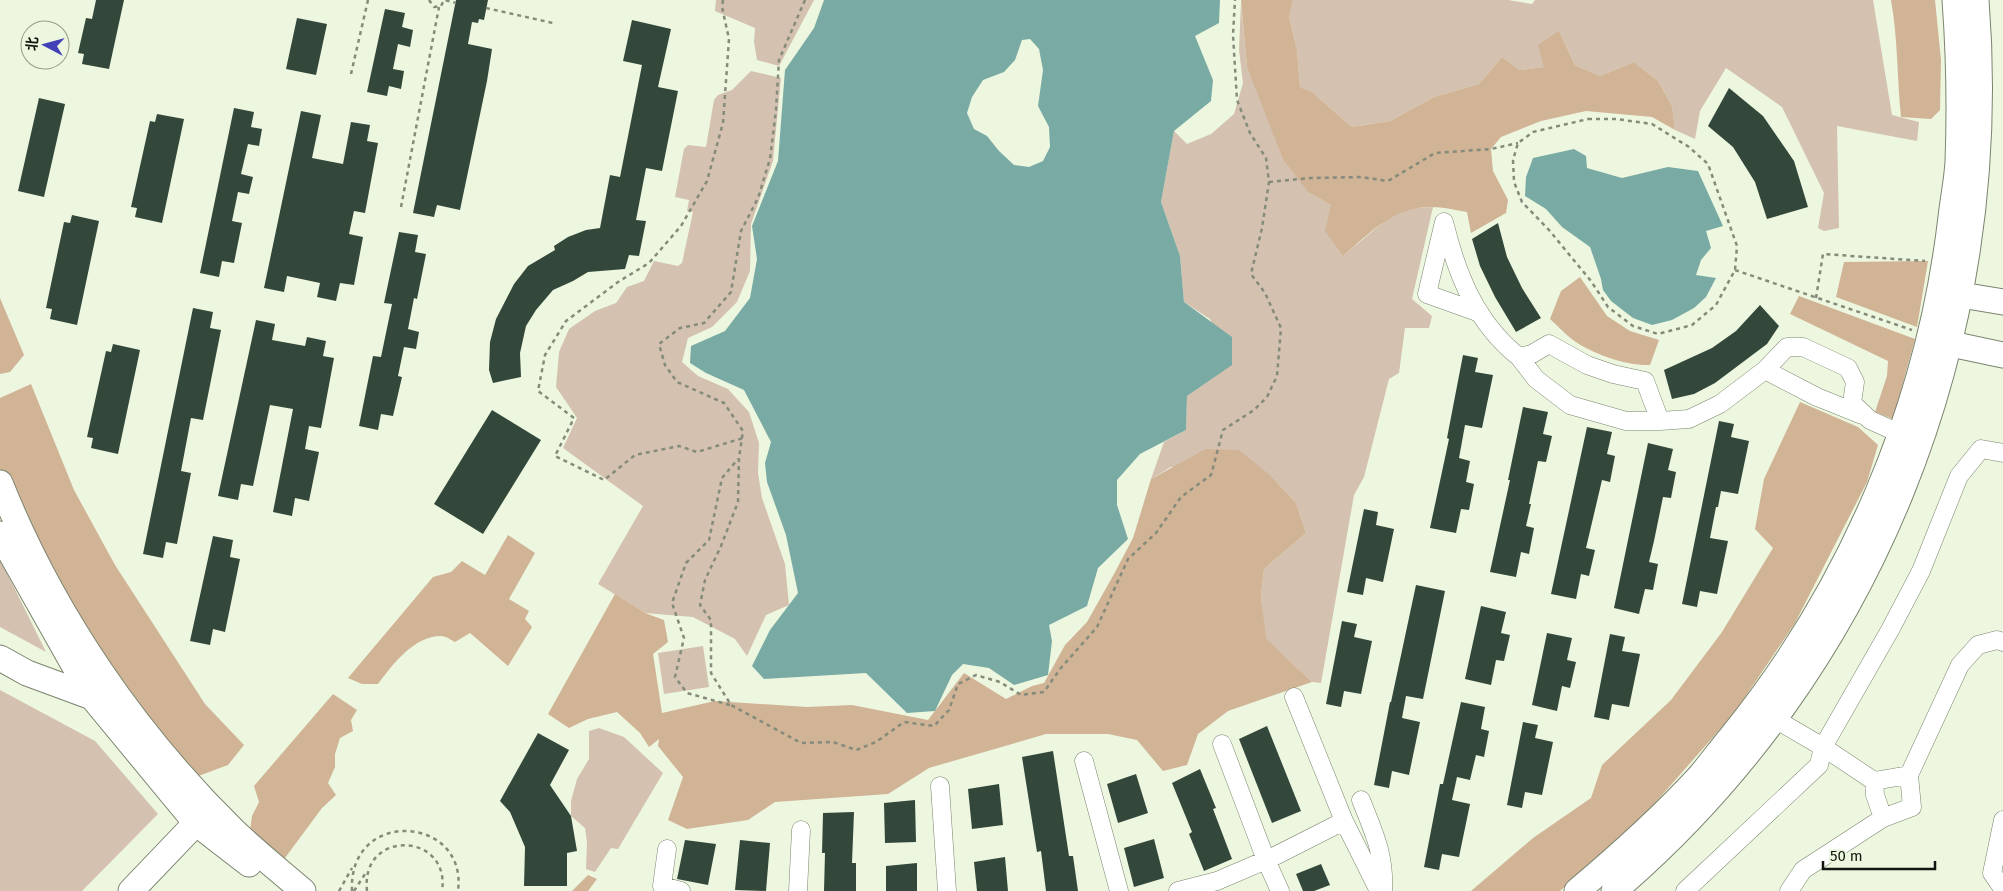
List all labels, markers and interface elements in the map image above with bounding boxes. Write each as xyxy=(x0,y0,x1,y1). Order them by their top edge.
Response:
north arrow xyxy=(20,20,70,70)
text: 北 xyxy=(23,36,42,52)
scale bar xyxy=(1823,838,1936,870)
text: 50 m xyxy=(1830,847,1863,865)

